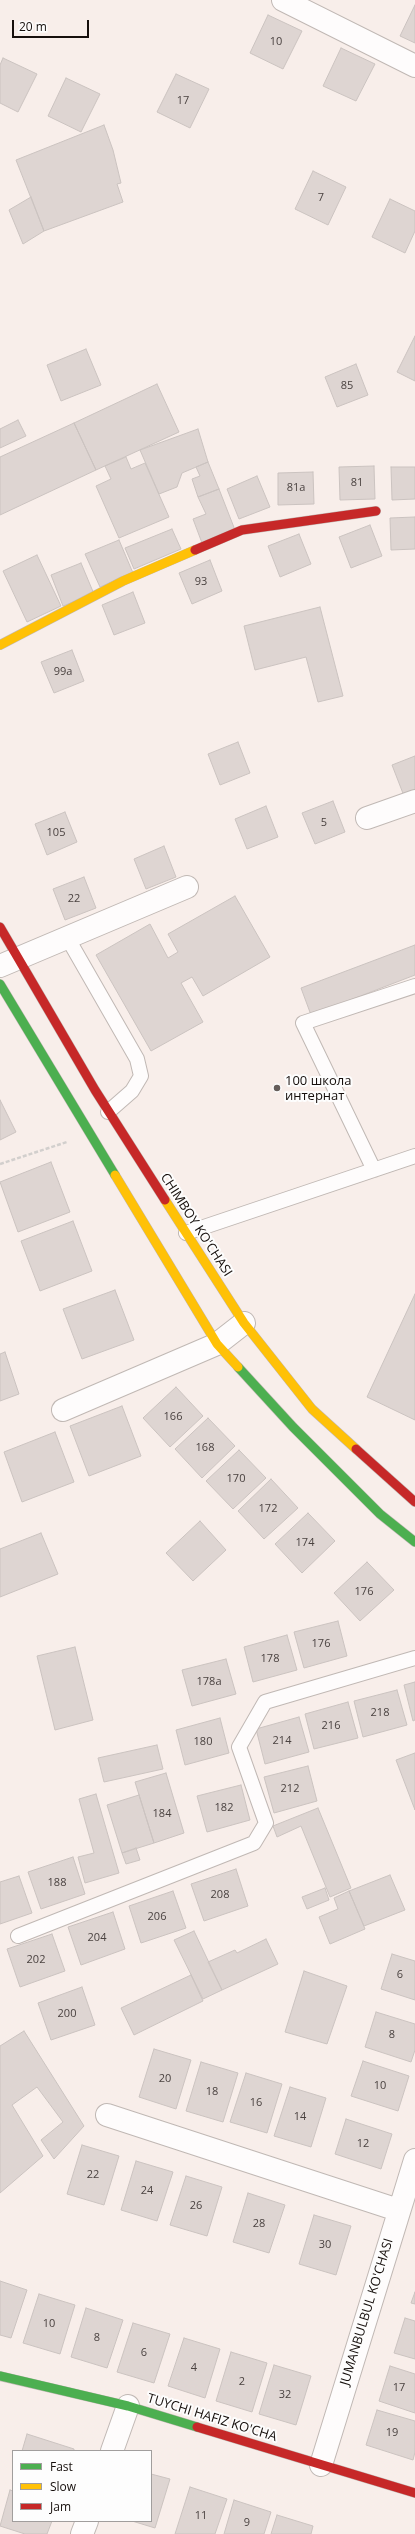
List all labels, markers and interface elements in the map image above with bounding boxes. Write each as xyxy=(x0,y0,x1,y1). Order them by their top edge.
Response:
scale bar xyxy=(14,12,91,38)
text: 20 m xyxy=(19,18,47,35)
house number: 10 xyxy=(270,35,282,49)
house number: 17 xyxy=(177,94,189,108)
house number: 7 xyxy=(318,191,324,205)
house number: 85 xyxy=(341,379,353,393)
house number: 81 xyxy=(351,476,363,490)
house number: 81a xyxy=(287,481,305,495)
house number: 93 xyxy=(195,575,207,589)
house number: 99a xyxy=(54,665,72,679)
house number: 5 xyxy=(321,816,327,830)
house number: 105 xyxy=(47,826,65,840)
house number: 22 xyxy=(68,892,80,906)
place label: 100 школа интернат xyxy=(285,1073,351,1104)
marker: 100 школа интернат xyxy=(272,1083,282,1093)
street label: CHIMBOY KO'CHASI xyxy=(157,1170,235,1280)
house number: 166 xyxy=(164,1410,182,1424)
house number: 168 xyxy=(196,1441,214,1455)
house number: 170 xyxy=(227,1472,245,1486)
house number: 172 xyxy=(259,1502,277,1516)
house number: 174 xyxy=(296,1536,314,1550)
house number: 176 xyxy=(355,1585,373,1599)
house number: 176 xyxy=(312,1637,330,1651)
house number: 178 xyxy=(261,1652,279,1666)
house number: 178a xyxy=(197,1675,221,1689)
house number: 218 xyxy=(371,1706,389,1720)
house number: 216 xyxy=(322,1719,340,1733)
house number: 214 xyxy=(273,1734,291,1748)
house number: 180 xyxy=(194,1735,212,1749)
house number: 212 xyxy=(281,1782,299,1796)
house number: 182 xyxy=(215,1801,233,1815)
house number: 184 xyxy=(153,1807,171,1821)
house number: 188 xyxy=(48,1876,66,1890)
house number: 208 xyxy=(211,1888,229,1902)
house number: 206 xyxy=(148,1910,166,1924)
house number: 204 xyxy=(88,1931,106,1945)
house number: 202 xyxy=(27,1953,45,1967)
house number: 6 xyxy=(397,1968,403,1982)
house number: 200 xyxy=(58,2007,76,2021)
house number: 8 xyxy=(389,2028,395,2042)
house number: 20 xyxy=(159,2072,171,2086)
house number: 10 xyxy=(374,2079,386,2093)
house number: 18 xyxy=(206,2085,218,2099)
house number: 16 xyxy=(250,2096,262,2110)
house number: 14 xyxy=(294,2110,306,2124)
house number: 12 xyxy=(357,2137,369,2151)
house number: 22 xyxy=(87,2168,99,2182)
house number: 24 xyxy=(141,2184,153,2198)
house number: 26 xyxy=(190,2199,202,2213)
house number: 28 xyxy=(253,2217,265,2231)
street label: JUMANBULBUL KO'CHASI xyxy=(337,2237,397,2387)
house number: 30 xyxy=(319,2238,331,2252)
house number: 10 xyxy=(43,2317,55,2331)
house number: 8 xyxy=(94,2331,100,2345)
house number: 6 xyxy=(141,2346,147,2360)
house number: 4 xyxy=(191,2361,197,2375)
house number: 2 xyxy=(239,2375,245,2389)
house number: 17 xyxy=(393,2381,405,2395)
house number: 32 xyxy=(279,2388,291,2402)
street label: TUYCHI HAFIZ KO'CHA xyxy=(145,2391,279,2445)
house number: 19 xyxy=(386,2426,398,2440)
legend xyxy=(12,2450,152,2522)
text: Fast xyxy=(50,2458,73,2475)
text: Slow xyxy=(50,2478,76,2495)
text: Jam xyxy=(50,2498,71,2515)
house number: 11 xyxy=(195,2509,207,2523)
house number: 9 xyxy=(244,2516,250,2530)

